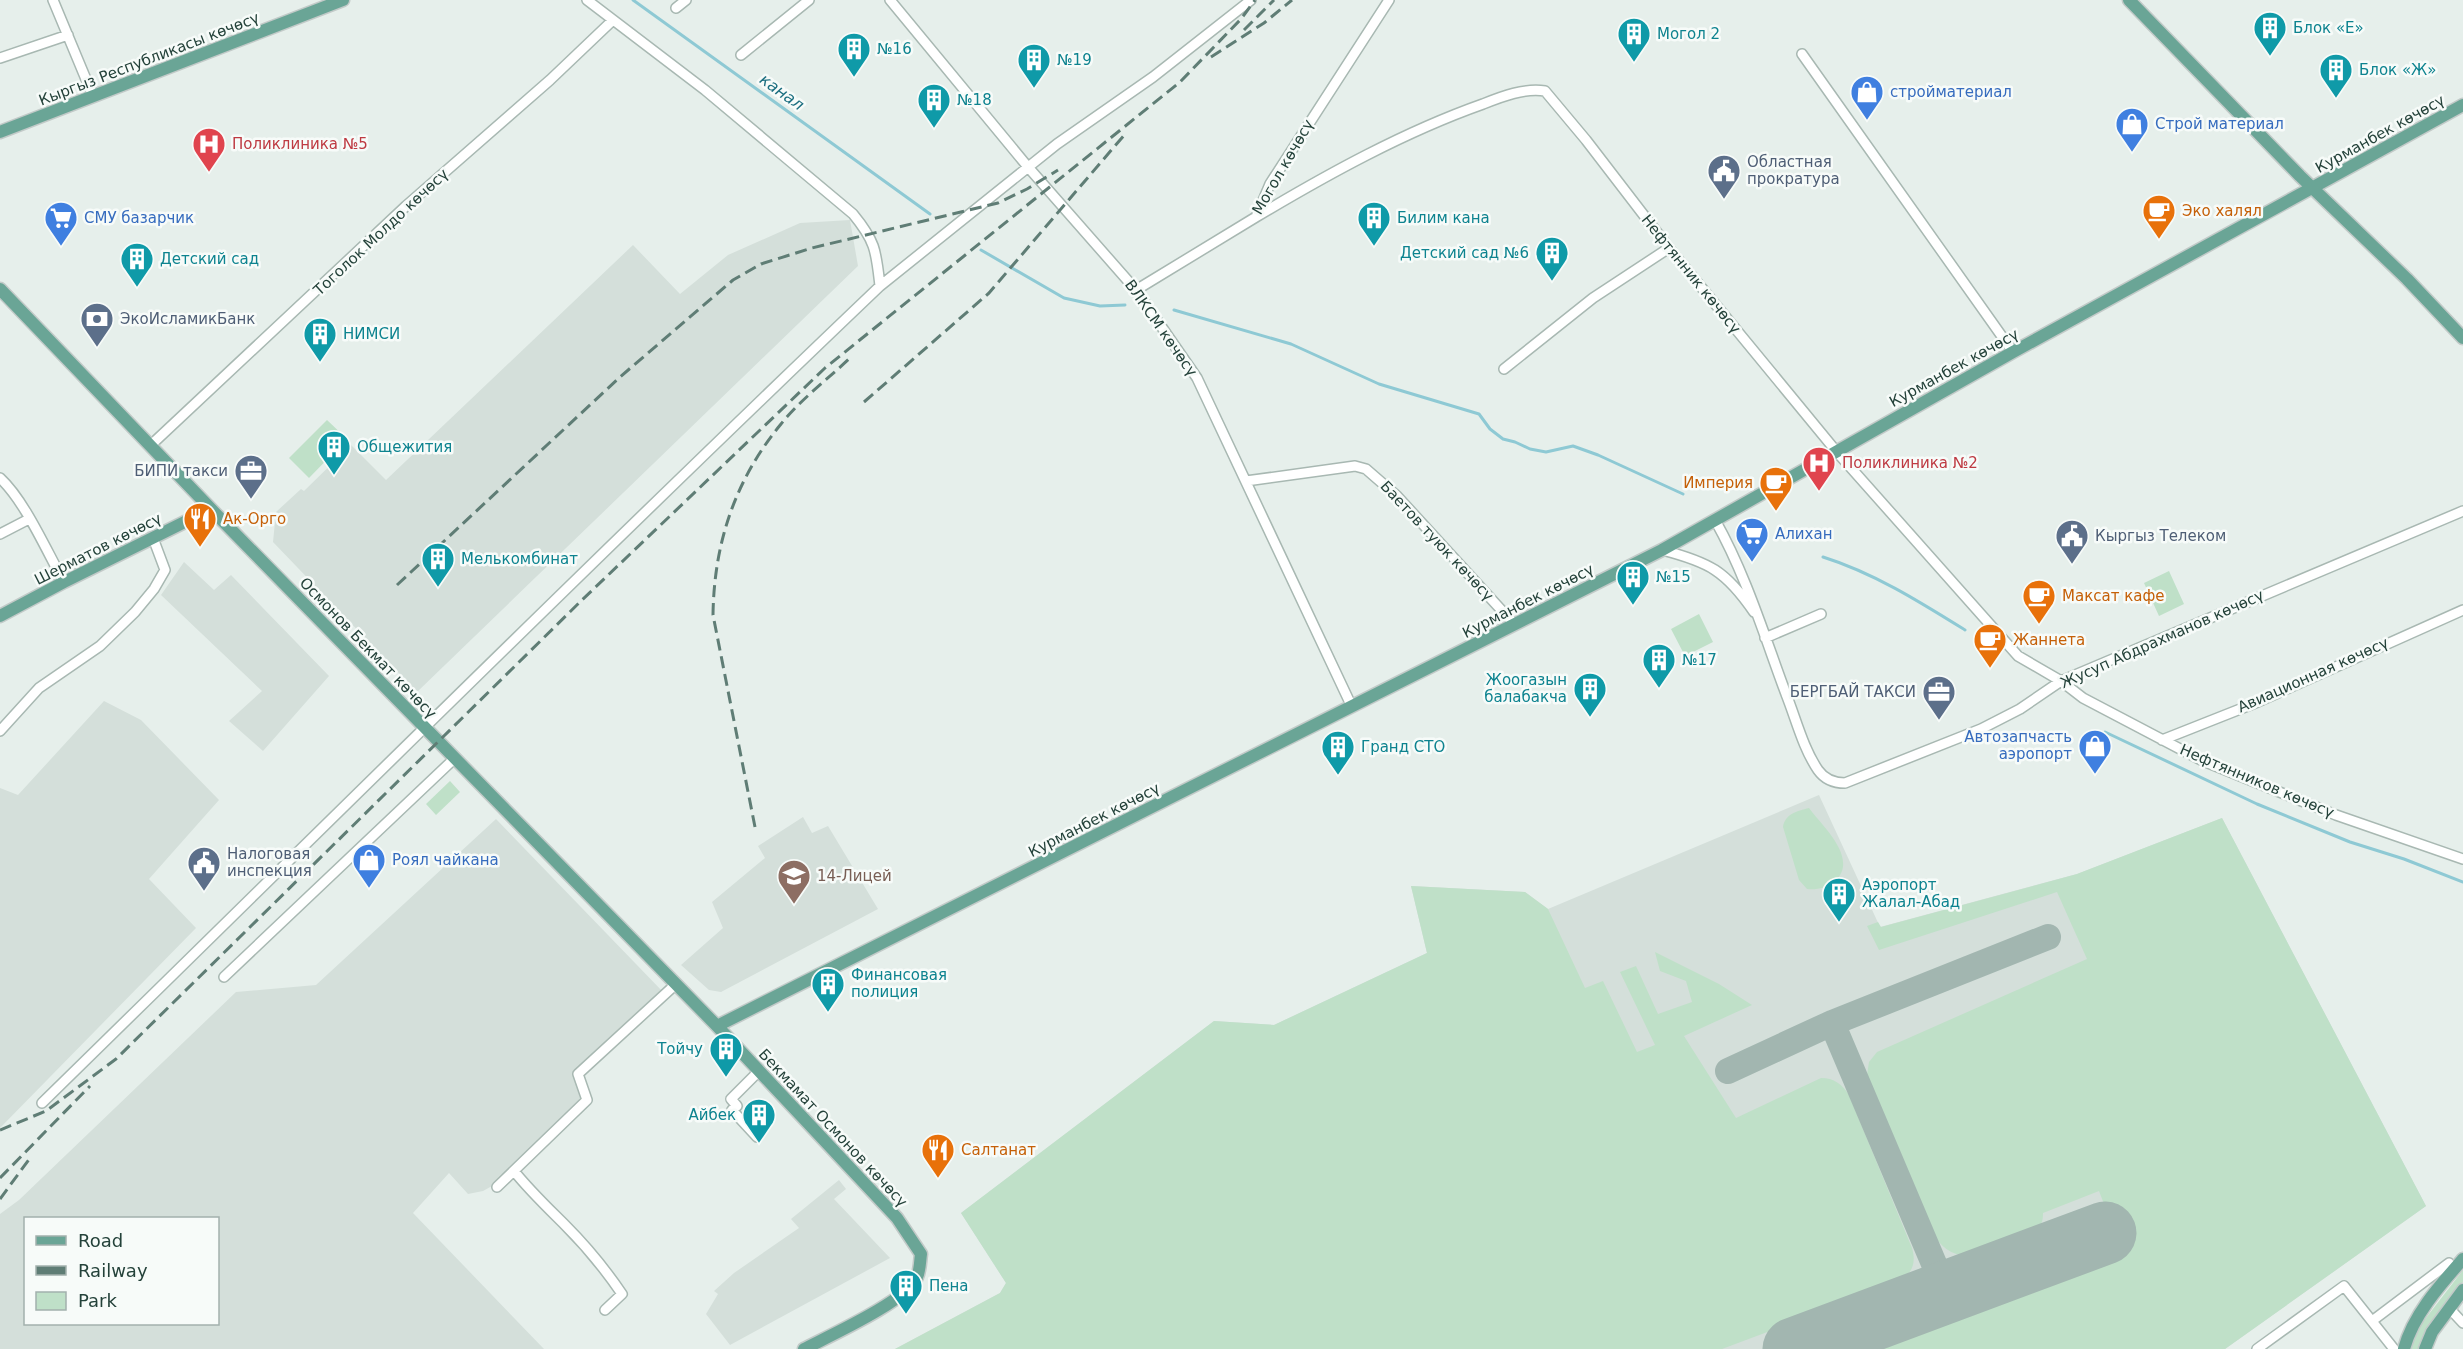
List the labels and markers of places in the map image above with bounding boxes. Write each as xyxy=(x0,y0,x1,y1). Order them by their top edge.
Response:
building icon: Блок «Е» xyxy=(2252,10,2288,57)
building icon: Могол 2 xyxy=(1616,16,1652,63)
place label: Блок «Е» xyxy=(2293,19,2364,37)
place label: Могол 2 xyxy=(1657,25,1720,43)
building icon: №16 xyxy=(836,31,872,78)
place label: №16 xyxy=(877,40,912,58)
building icon: №19 xyxy=(1016,42,1052,89)
place label: №19 xyxy=(1057,51,1092,69)
building icon: Блок «Ж» xyxy=(2318,52,2354,99)
place label: Блок «Ж» xyxy=(2359,61,2436,79)
shop icon: стройматериал xyxy=(1849,74,1885,121)
building icon: №18 xyxy=(916,82,952,129)
place label: стройматериал xyxy=(1890,83,2012,101)
place label: №18 xyxy=(957,91,992,109)
shop icon: Строй материал xyxy=(2114,106,2150,153)
place label: Строй материал xyxy=(2155,115,2284,133)
hospital icon: Поликлиника №5 xyxy=(191,126,227,173)
place label: Поликлиника №5 xyxy=(232,135,368,153)
public building icon: Областная прократура xyxy=(1706,153,1742,200)
place label: Областная прократура xyxy=(1747,153,1840,188)
cafe icon: Эко халял xyxy=(2141,193,2177,240)
supermarket icon: СМУ базарчик xyxy=(43,200,79,247)
building icon: Билим кана xyxy=(1356,200,1392,247)
place label: Эко халял xyxy=(2182,202,2262,220)
place label: СМУ базарчик xyxy=(84,209,194,227)
place label: Билим кана xyxy=(1397,209,1490,227)
building icon: Детский сад №6 xyxy=(1534,235,1570,282)
building icon: Детский сад xyxy=(119,241,155,288)
place label: Детский сад №6 xyxy=(1400,244,1529,262)
place label: Детский сад xyxy=(160,250,259,268)
bank icon: ЭкоИсламикБанк xyxy=(79,301,115,348)
place label: ЭкоИсламикБанк xyxy=(120,310,255,328)
building icon: НИМСИ xyxy=(302,316,338,363)
place label: НИМСИ xyxy=(343,325,400,343)
building icon: Общежития xyxy=(316,429,352,476)
place label: Общежития xyxy=(357,438,452,456)
hospital icon: Поликлиника №2 xyxy=(1801,445,1837,492)
office icon: БИПИ такси xyxy=(233,453,269,500)
place label: Поликлиника №2 xyxy=(1842,454,1978,472)
place label: БИПИ такси xyxy=(134,462,228,480)
cafe icon: Империя xyxy=(1758,465,1794,512)
place label: Империя xyxy=(1683,474,1753,492)
restaurant icon: Ак-Орго xyxy=(182,501,218,548)
place label: Ак-Орго xyxy=(223,510,286,528)
supermarket icon: Алихан xyxy=(1734,516,1770,563)
public building icon: Кыргыз Телеком xyxy=(2054,518,2090,565)
place label: Алихан xyxy=(1775,525,1832,543)
place label: Кыргыз Телеком xyxy=(2095,527,2226,545)
building icon: Мелькомбинат xyxy=(420,541,456,588)
place label: Мелькомбинат xyxy=(461,550,578,568)
building icon: №15 xyxy=(1615,559,1651,606)
place label: №15 xyxy=(1656,568,1691,586)
cafe icon: Максат кафе xyxy=(2021,578,2057,625)
place label: Максат кафе xyxy=(2062,587,2164,605)
cafe icon: Жаннета xyxy=(1972,622,2008,669)
place label: Жаннета xyxy=(2013,631,2085,649)
building icon: №17 xyxy=(1641,642,1677,689)
place label: №17 xyxy=(1682,651,1717,669)
place label: Жоогазын балабакча xyxy=(1484,671,1567,706)
building icon: Жоогазын балабакча xyxy=(1572,671,1608,718)
office icon: БЕРГБАЙ ТАКСИ xyxy=(1921,674,1957,721)
place label: БЕРГБАЙ ТАКСИ xyxy=(1790,682,1916,701)
place label: Автозапчасть аэропорт xyxy=(1964,728,2072,763)
shop icon: Автозапчасть аэропорт xyxy=(2077,728,2113,775)
building icon: Гранд СТО xyxy=(1320,729,1356,776)
place label: Гранд СТО xyxy=(1361,738,1445,756)
shop icon: Роял чайкана xyxy=(351,842,387,889)
public building icon: Налоговая инспекция xyxy=(186,845,222,892)
place label: Налоговая инспекция xyxy=(227,845,312,880)
place label: Роял чайкана xyxy=(392,851,499,869)
school or university icon: 14-Лицей xyxy=(776,858,812,905)
place label: 14-Лицей xyxy=(817,867,892,885)
building icon: Аэропорт Жалал-Абад xyxy=(1821,876,1857,923)
place label: Аэропорт Жалал-Абад xyxy=(1862,876,1960,911)
building icon: Финансовая полиция xyxy=(810,966,846,1013)
place label: Финансовая полиция xyxy=(851,966,947,1001)
building icon: Тойчу xyxy=(708,1031,744,1078)
place label: Тойчу xyxy=(656,1040,703,1058)
building icon: Айбек xyxy=(741,1097,777,1144)
place label: Айбек xyxy=(688,1106,736,1124)
restaurant icon: Салтанат xyxy=(920,1132,956,1179)
place label: Салтанат xyxy=(961,1141,1036,1159)
building icon: Пена xyxy=(888,1268,924,1315)
place label: Пена xyxy=(929,1277,969,1295)

